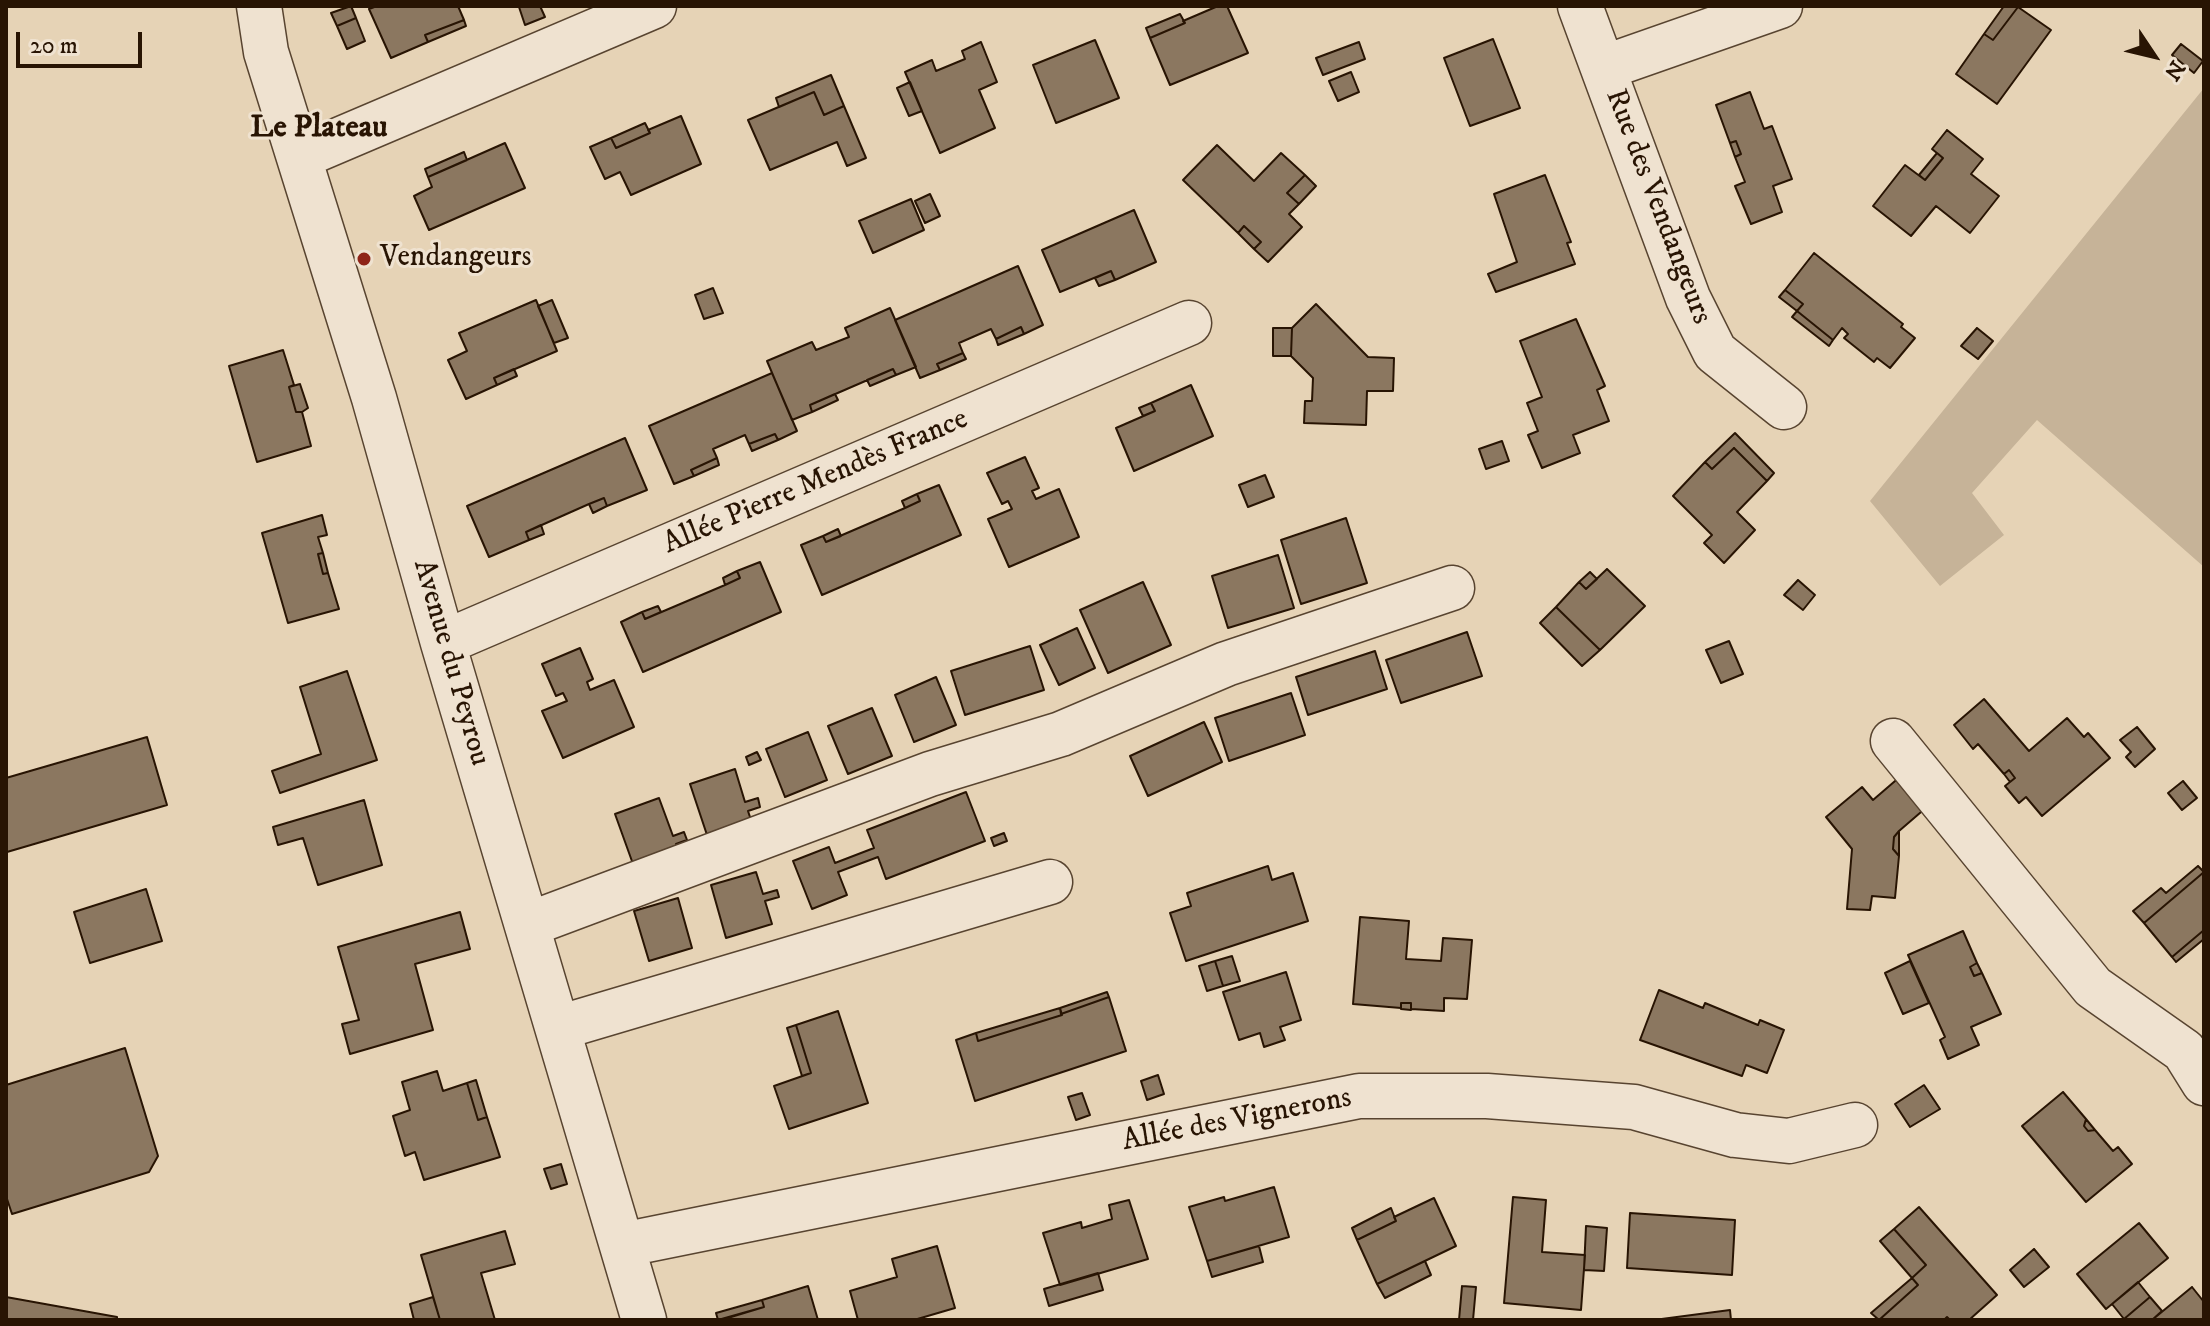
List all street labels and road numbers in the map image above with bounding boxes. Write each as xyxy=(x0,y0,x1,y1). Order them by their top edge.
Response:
street label: Rue des Vendangeurs xyxy=(1596,84,1718,330)
street label: Allée Pierre Mendès France xyxy=(658,402,974,564)
street label: Avenue du Peyrou xyxy=(403,556,497,770)
street label: Allée des Vignerons xyxy=(1119,1081,1355,1161)

